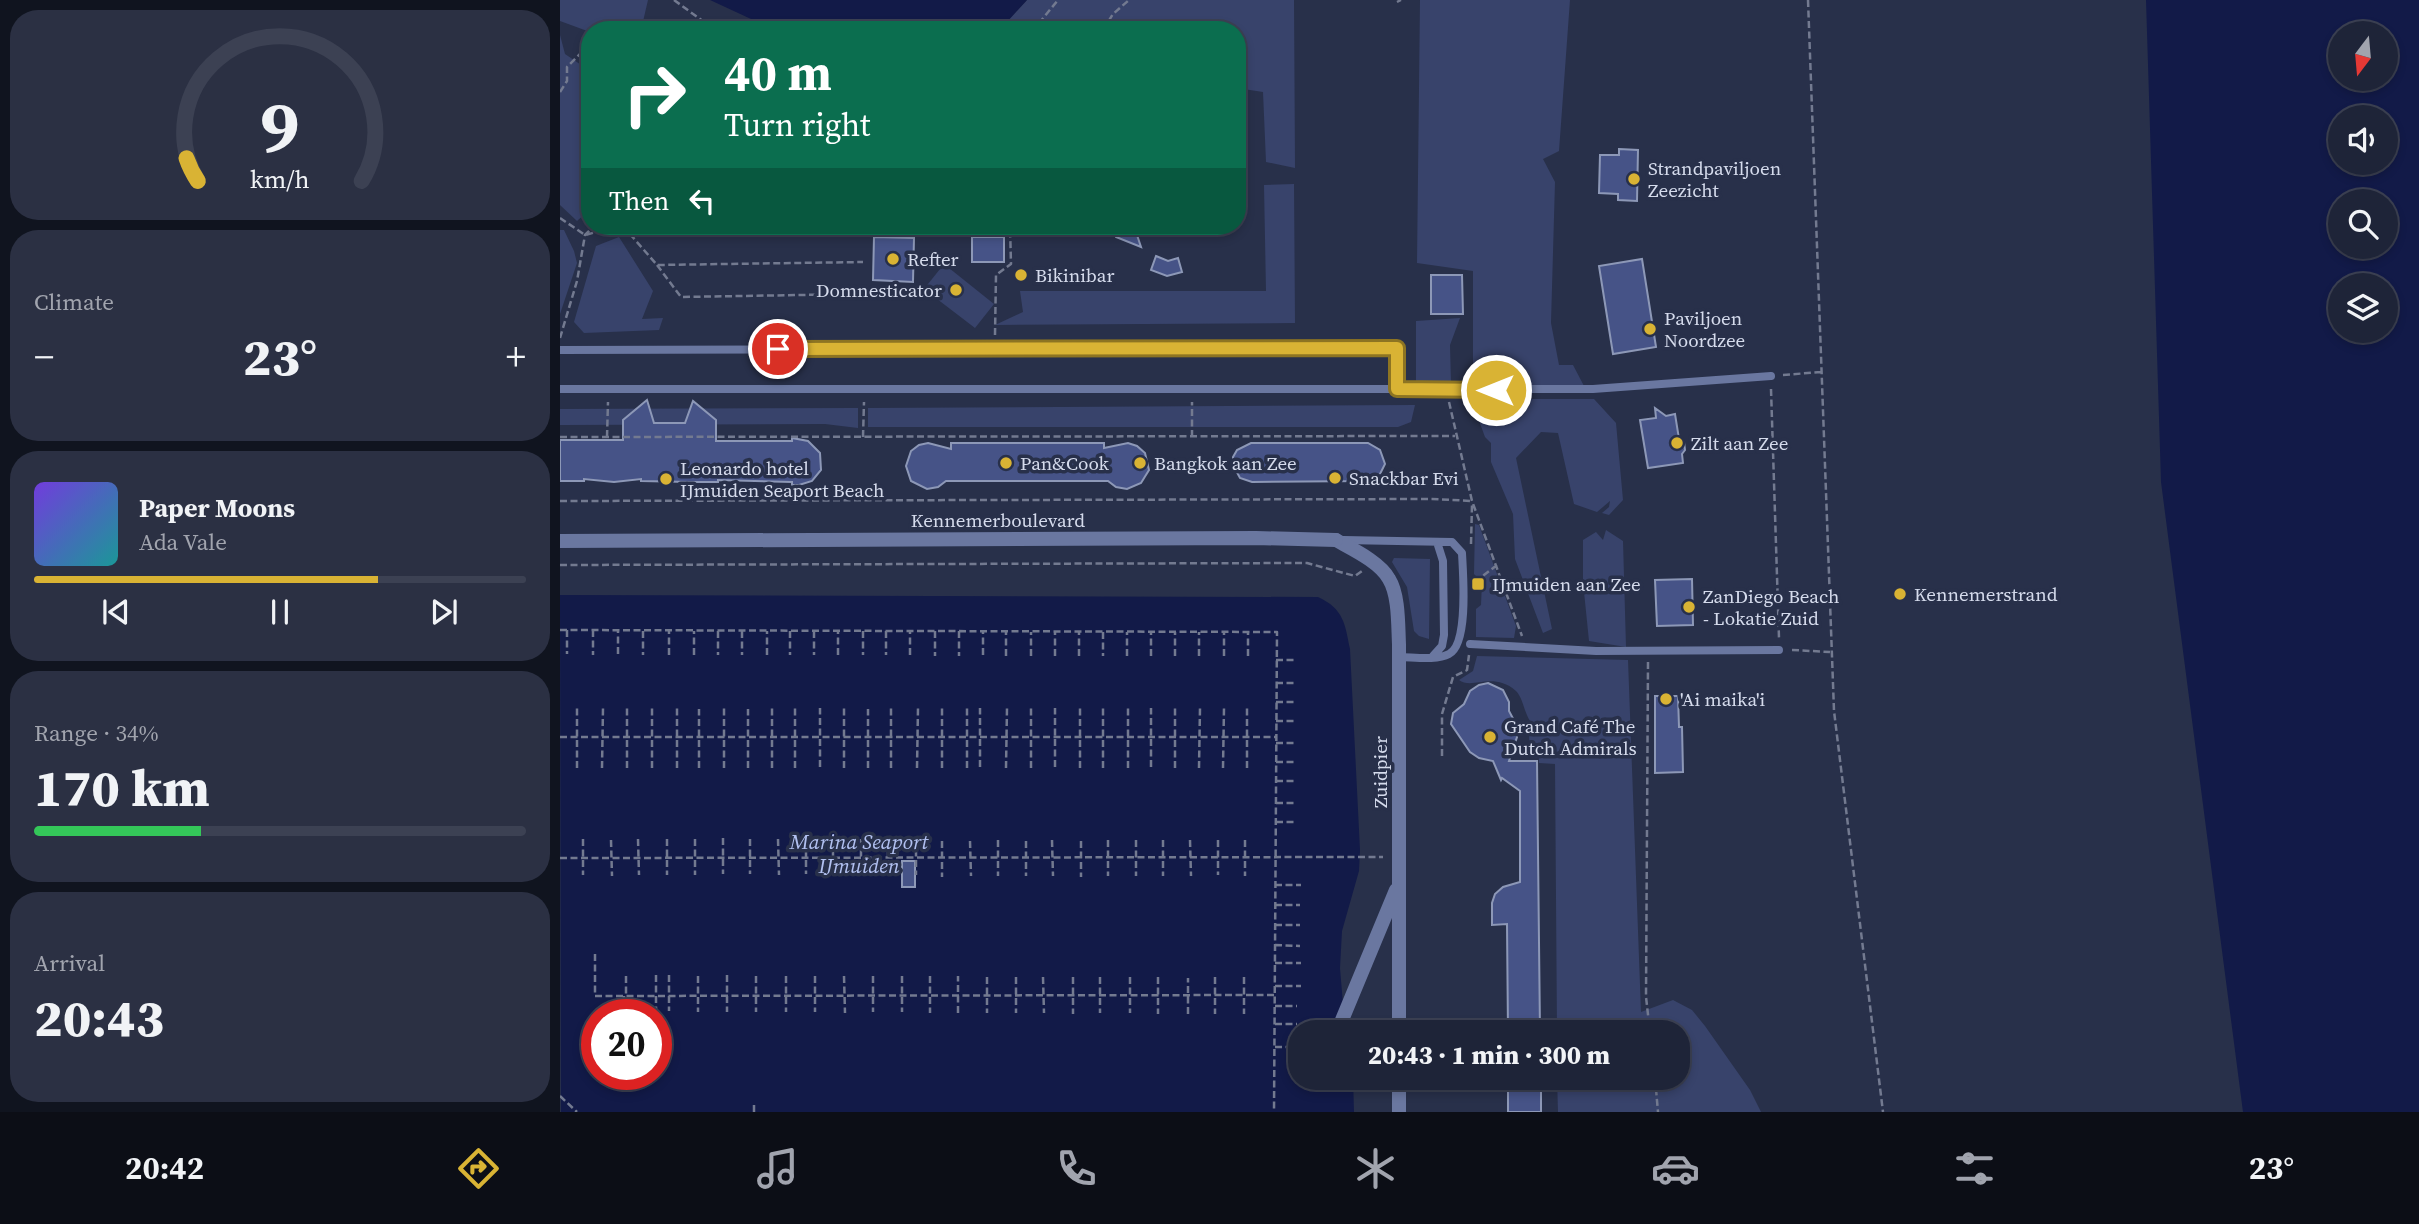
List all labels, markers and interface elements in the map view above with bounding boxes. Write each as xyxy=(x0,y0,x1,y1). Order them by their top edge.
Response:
north arrow xyxy=(2328,21,2398,91)
map controls xyxy=(2328,21,2398,343)
text: 40 m xyxy=(724,39,832,106)
icon: right xyxy=(609,49,700,140)
text: 9 xyxy=(260,77,300,176)
text: Turn right xyxy=(724,103,870,147)
button: sound xyxy=(2328,105,2398,175)
place label: Strandpaviljoen Zeezicht xyxy=(1648,155,1781,203)
text: km/h xyxy=(250,162,310,196)
marker: Strandpaviljoen Zeezicht xyxy=(1626,171,1642,187)
icon: left xyxy=(683,182,721,220)
text: Then xyxy=(609,183,669,219)
button: search xyxy=(2328,189,2398,259)
place label: Refter xyxy=(907,246,959,272)
marker: Refter xyxy=(885,251,901,267)
place label: Bikinibar xyxy=(1035,262,1114,288)
marker: Bikinibar xyxy=(1013,267,1029,283)
button: layers xyxy=(2328,273,2398,343)
place label: Domnesticator xyxy=(816,277,942,303)
marker: Domnesticator xyxy=(948,282,964,298)
text: Climate xyxy=(34,286,114,318)
place label: Paviljoen Noordzee xyxy=(1664,305,1745,353)
pin xyxy=(748,319,808,379)
text: 23° xyxy=(243,321,317,392)
marker: Paviljoen Noordzee xyxy=(1642,321,1658,337)
icon: arrive xyxy=(759,330,797,368)
text: − xyxy=(34,331,54,383)
text: + xyxy=(506,331,526,383)
position arrow xyxy=(1459,353,1533,427)
place label: Zilt aan Zee xyxy=(1691,430,1788,456)
marker: Zilt aan Zee xyxy=(1669,435,1685,451)
place label: Pan&Cook xyxy=(1020,450,1110,476)
place label: Bangkok aan Zee xyxy=(1154,450,1297,476)
place label: Leonardo hotel IJmuiden Seaport Beach xyxy=(680,455,884,503)
marker: Pan&Cook xyxy=(998,455,1014,471)
marker: Bangkok aan Zee xyxy=(1132,455,1148,471)
place label: Snackbar Evi xyxy=(1349,465,1459,491)
marker: Snackbar Evi xyxy=(1327,470,1343,486)
marker: Leonardo hotel IJmuiden Seaport Beach xyxy=(658,471,674,487)
text: Paper Moons xyxy=(139,490,295,526)
street label: Kennemerboulevard xyxy=(911,507,1085,533)
text: Ada Vale xyxy=(139,526,227,558)
place label: IJmuiden aan Zee xyxy=(1492,571,1641,597)
marker: IJmuiden aan Zee xyxy=(1470,576,1486,592)
place label: Kennemerstrand xyxy=(1914,581,2058,607)
place label: ZanDiego Beach - Lokatie Zuid xyxy=(1703,583,1840,631)
marker: Kennemerstrand xyxy=(1892,586,1908,602)
icon: previous xyxy=(97,593,135,631)
icon: pause xyxy=(261,593,299,631)
icon: next xyxy=(425,593,463,631)
marker: ZanDiego Beach - Lokatie Zuid xyxy=(1681,599,1697,615)
place label: 'Ai maika'i xyxy=(1680,686,1766,712)
marker: 'Ai maika'i xyxy=(1658,691,1674,707)
place label: Grand Café The Dutch Admirals xyxy=(1504,713,1637,761)
text: Range · 34% xyxy=(34,717,159,749)
marker: Grand Café The Dutch Admirals xyxy=(1482,729,1498,745)
street label: Zuidpier xyxy=(1367,736,1393,808)
text: 170 km xyxy=(34,752,210,823)
water label: Marina Seaport IJmuiden xyxy=(789,827,929,880)
text: Arrival xyxy=(34,947,105,979)
text: 20:43 xyxy=(34,982,164,1053)
speed limit sign: 20 xyxy=(581,999,672,1090)
text: 20:43 · 1 min · 300 m xyxy=(1368,1037,1610,1073)
icon: directions xyxy=(454,1144,503,1193)
icon: music xyxy=(753,1144,802,1193)
icon: phone xyxy=(1052,1144,1101,1193)
icon: climate xyxy=(1351,1144,1400,1193)
icon: car xyxy=(1651,1144,1700,1193)
icon: filters xyxy=(1950,1144,1999,1193)
text: 20:42 xyxy=(125,1146,204,1190)
text: 23° xyxy=(2249,1146,2294,1190)

